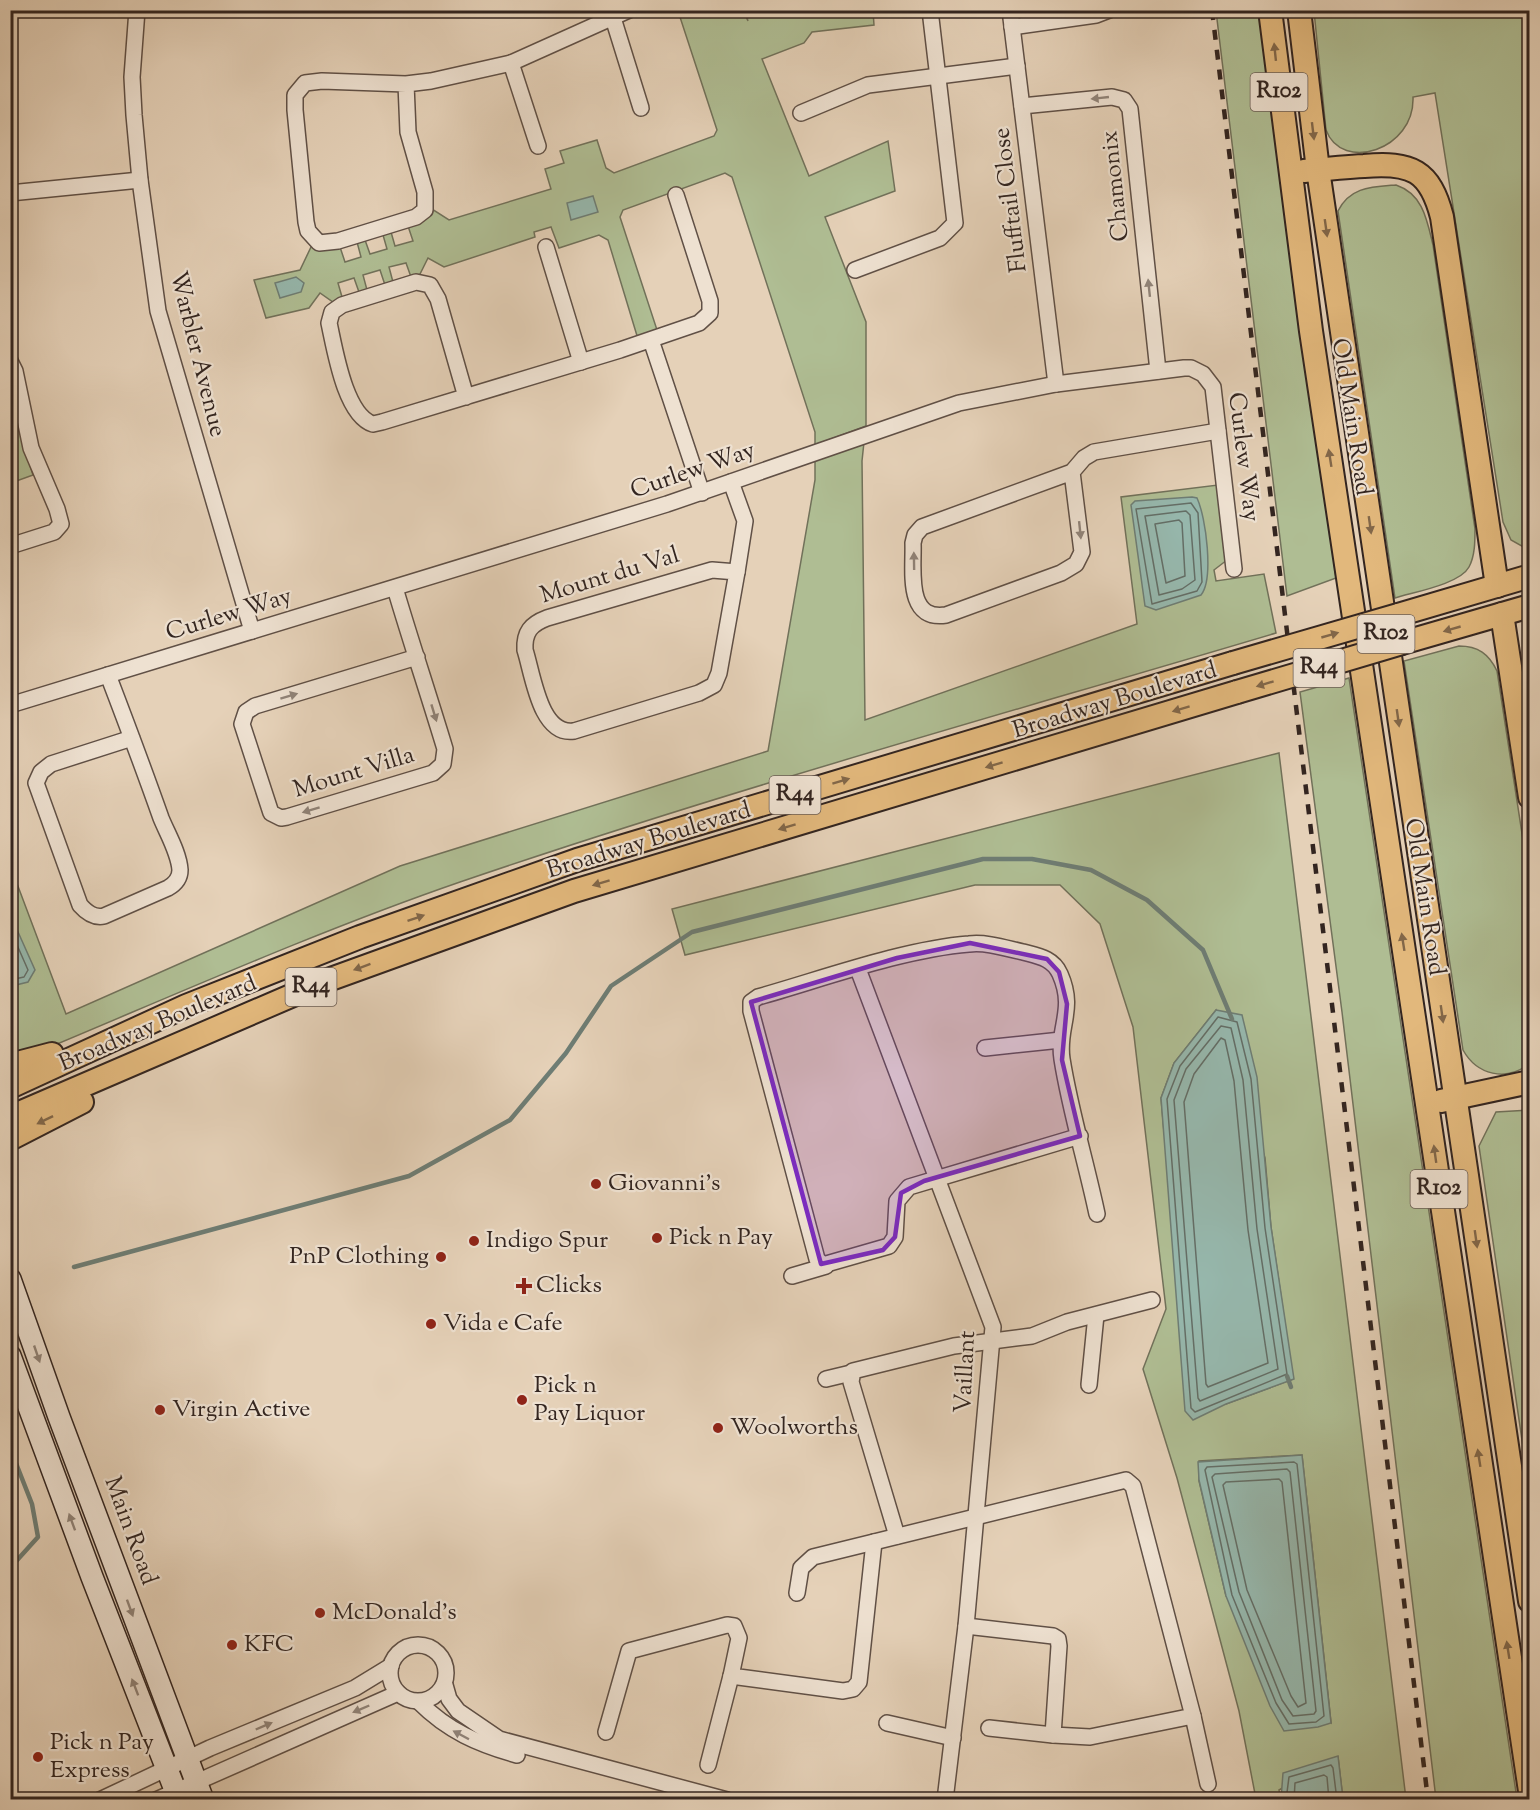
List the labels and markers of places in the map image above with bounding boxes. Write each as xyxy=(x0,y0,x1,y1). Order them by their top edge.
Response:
place label: Giovanni's xyxy=(608,1167,721,1201)
marker: Giovanni's xyxy=(589,1177,603,1191)
place label: Pick n Pay xyxy=(669,1221,773,1255)
place label: Indigo Spur xyxy=(486,1224,608,1258)
marker: Pick n Pay xyxy=(650,1231,664,1245)
marker: Indigo Spur xyxy=(467,1234,481,1248)
place label: PnP Clothing xyxy=(289,1240,429,1274)
marker: PnP Clothing xyxy=(434,1250,448,1264)
place label: Clicks xyxy=(536,1269,602,1303)
marker: Clicks xyxy=(517,1279,531,1293)
place label: Vida e Cafe xyxy=(443,1307,563,1341)
marker: Vida e Cafe xyxy=(424,1317,438,1331)
place label: Pick n Pay Liquor xyxy=(534,1369,645,1431)
place label: Virgin Active xyxy=(172,1393,310,1427)
marker: Pick n Pay Liquor xyxy=(515,1393,529,1407)
marker: Virgin Active xyxy=(153,1403,167,1417)
place label: Woolworths xyxy=(730,1411,858,1445)
marker: Woolworths xyxy=(711,1421,725,1435)
place label: McDonald's xyxy=(332,1596,457,1630)
marker: McDonald's xyxy=(313,1606,327,1620)
place label: KFC xyxy=(244,1628,294,1662)
marker: KFC xyxy=(225,1638,239,1652)
place label: Pick n Pay Express xyxy=(50,1726,154,1788)
marker: Pick n Pay Express xyxy=(31,1750,45,1764)

